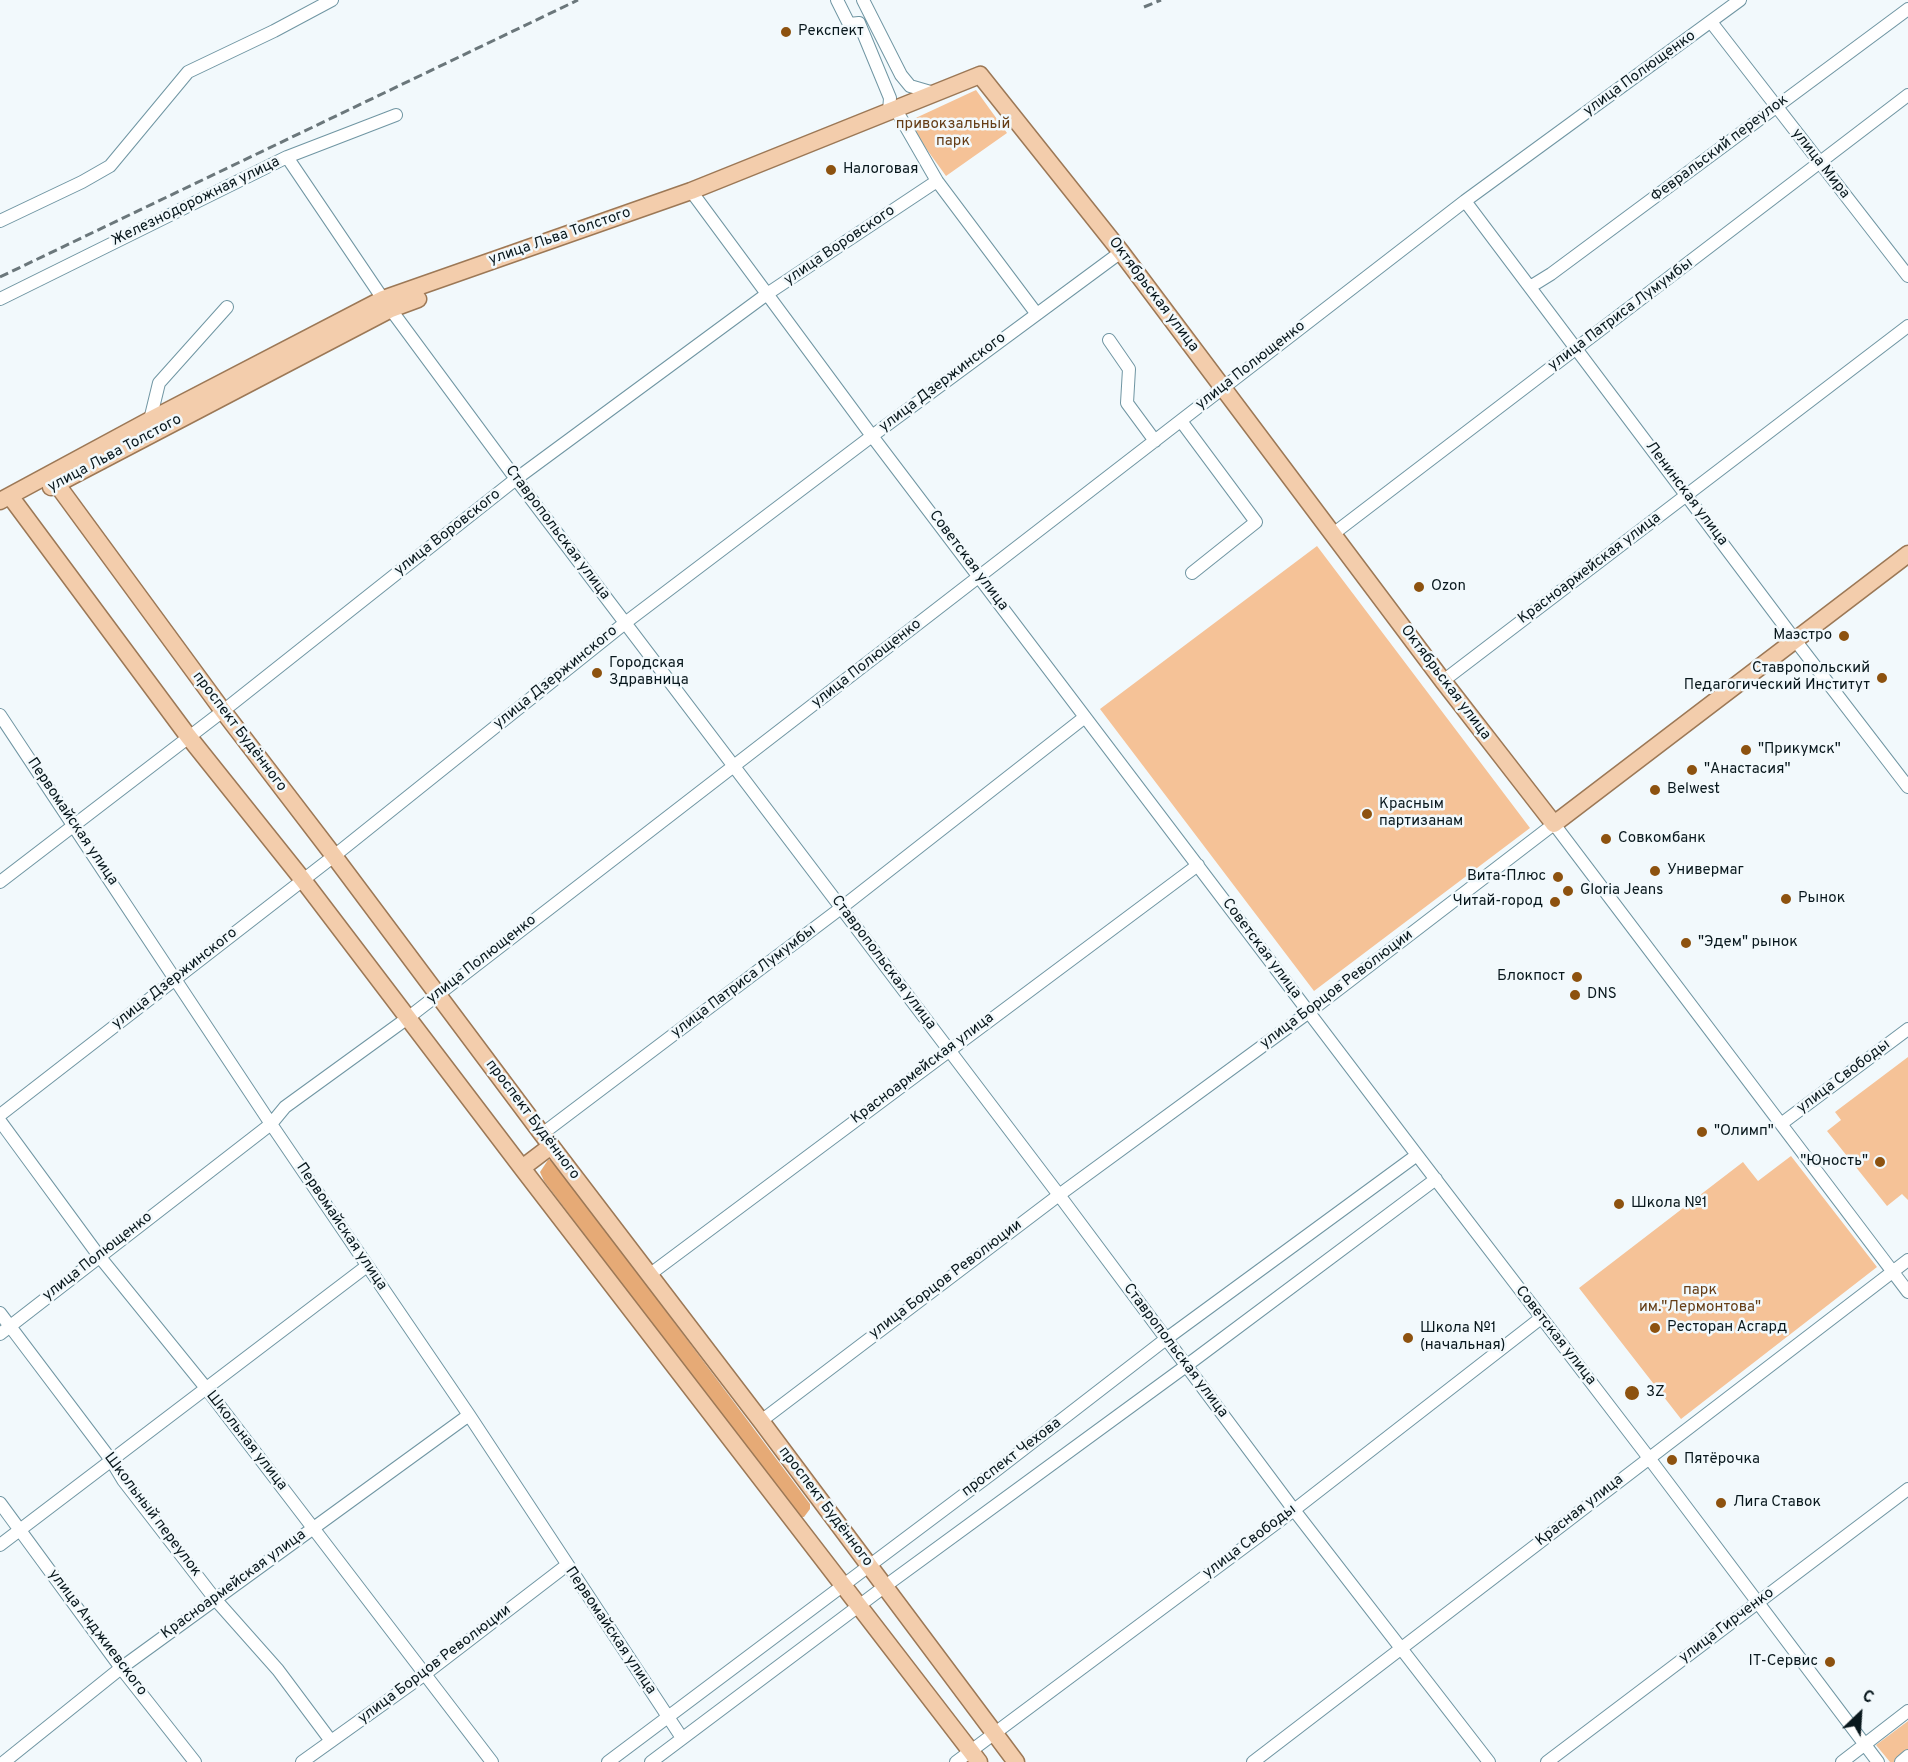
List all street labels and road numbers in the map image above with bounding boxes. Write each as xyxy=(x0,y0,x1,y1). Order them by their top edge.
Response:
street label: улица Полющенко xyxy=(1580,27,1700,121)
street label: Февральский переулок xyxy=(1648,91,1792,207)
street label: улица Мира xyxy=(1787,125,1853,203)
street label: Железнодорожная улица xyxy=(109,153,283,251)
street label: улица Воровского xyxy=(781,202,899,290)
street label: улица Льва Толстого xyxy=(487,204,633,270)
street label: Октябрьская улица xyxy=(1104,234,1202,356)
street label: улица Патриса Лумумбы xyxy=(1545,255,1697,375)
street label: улица Полющенко xyxy=(1193,318,1309,414)
street label: улица Дзержинского xyxy=(876,329,1010,437)
street label: улица Льва Толстого xyxy=(45,411,185,497)
street label: Ленинская улица xyxy=(1641,438,1731,550)
street label: Ставропольская улица xyxy=(501,462,613,604)
street label: улица Воровского xyxy=(391,486,505,580)
street label: Советская улица xyxy=(924,507,1012,615)
street label: Красноармейская улица xyxy=(1515,509,1665,629)
street label: улица Полющенко xyxy=(809,616,925,712)
street label: Октябрьская улица xyxy=(1396,622,1494,744)
street label: улица Дзержинского xyxy=(490,623,622,733)
street label: проспект Будённого xyxy=(188,668,290,796)
street label: Первомайская улица xyxy=(23,755,121,889)
street label: Ставропольская улица xyxy=(827,892,939,1034)
street label: Советская улица xyxy=(1217,895,1305,1003)
street label: улица Полющенко xyxy=(424,912,540,1008)
street label: улица Патриса Лумумбы xyxy=(668,922,820,1042)
street label: улица Дзержинского xyxy=(109,924,241,1034)
street label: улица Борцов Революции xyxy=(1257,927,1417,1053)
street label: Красноармейская улица xyxy=(848,1009,998,1129)
street label: улица Свободы xyxy=(1794,1036,1894,1118)
street label: проспект Будённого xyxy=(481,1056,583,1184)
street label: Первомайская улица xyxy=(292,1160,390,1294)
street label: улица Полющенко xyxy=(40,1209,156,1305)
street label: улица Борцов Революции xyxy=(866,1217,1026,1343)
street label: Ставропольская улица xyxy=(1119,1280,1231,1422)
street label: Советская улица xyxy=(1511,1283,1599,1389)
street label: Школьная улица xyxy=(201,1388,291,1494)
street label: проспект Чехова xyxy=(959,1415,1065,1501)
street label: проспект Будённого xyxy=(774,1443,876,1571)
street label: Школьный переулок xyxy=(100,1450,204,1580)
street label: Красная улица xyxy=(1533,1471,1627,1551)
street label: улица Свободы xyxy=(1200,1501,1300,1583)
street label: Красноармейская улица xyxy=(158,1526,310,1644)
street label: Первомайская улица xyxy=(561,1564,659,1698)
street label: улица Анджиевского xyxy=(44,1566,150,1700)
street label: улица Гирченко xyxy=(1676,1585,1778,1667)
street label: улица Борцов Революции xyxy=(355,1602,515,1728)

